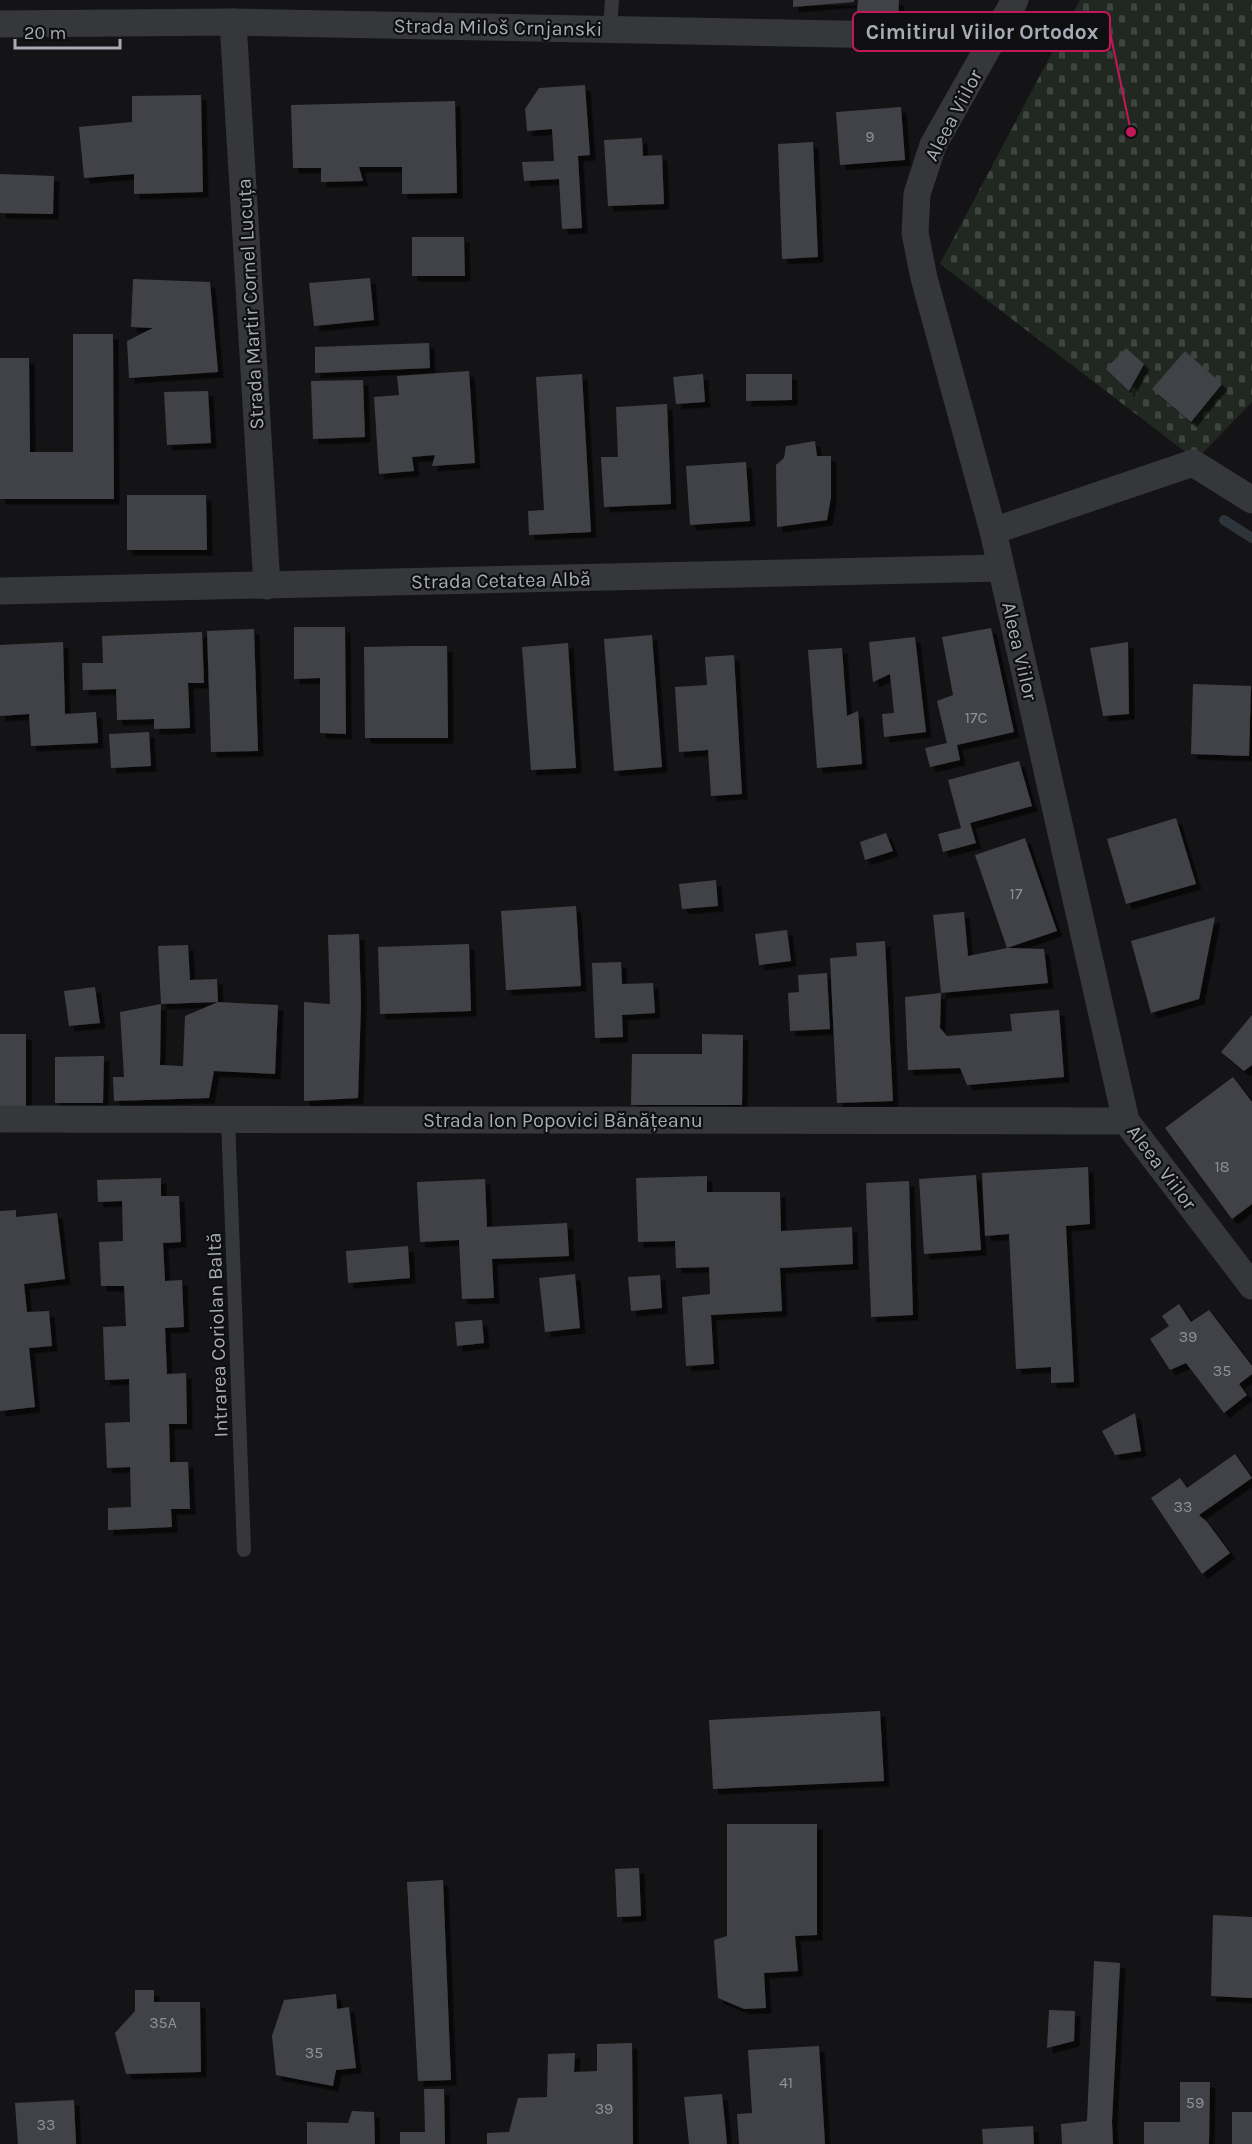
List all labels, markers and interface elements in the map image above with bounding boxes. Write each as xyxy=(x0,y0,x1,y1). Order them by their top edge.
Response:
scale bar xyxy=(15,12,120,50)
callout: Cimitirul Viilor Ortodox xyxy=(853,12,1110,51)
street label: Strada Miloš Crnjanski xyxy=(393,14,603,41)
text: Cimitirul Viilor Ortodox xyxy=(866,20,1099,44)
text: 20 m xyxy=(24,22,66,44)
street label: Aleea Viilor xyxy=(920,65,988,165)
house number: 9 xyxy=(865,127,875,146)
street label: Strada Martir Cornel Lucuța xyxy=(232,178,269,430)
street label: Strada Cetatea Albă xyxy=(411,567,591,594)
street label: Aleea Viilor xyxy=(997,600,1042,703)
house number: 17C xyxy=(965,708,987,727)
house number: 17 xyxy=(1010,884,1023,903)
street label: Strada Ion Popovici Bănățeanu xyxy=(423,1109,703,1132)
street label: Aleea Viilor xyxy=(1122,1120,1201,1215)
house number: 18 xyxy=(1214,1157,1230,1176)
street label: Intrarea Coriolan Baltă xyxy=(202,1232,233,1438)
house number: 39 xyxy=(1179,1327,1197,1346)
house number: 35 xyxy=(1213,1361,1231,1380)
house number: 33 xyxy=(1174,1497,1192,1516)
house number: 35A xyxy=(149,2013,177,2032)
house number: 35 xyxy=(305,2043,323,2062)
house number: 41 xyxy=(779,2073,793,2092)
house number: 59 xyxy=(1186,2093,1204,2112)
house number: 39 xyxy=(595,2099,613,2118)
house number: 33 xyxy=(37,2115,55,2134)

